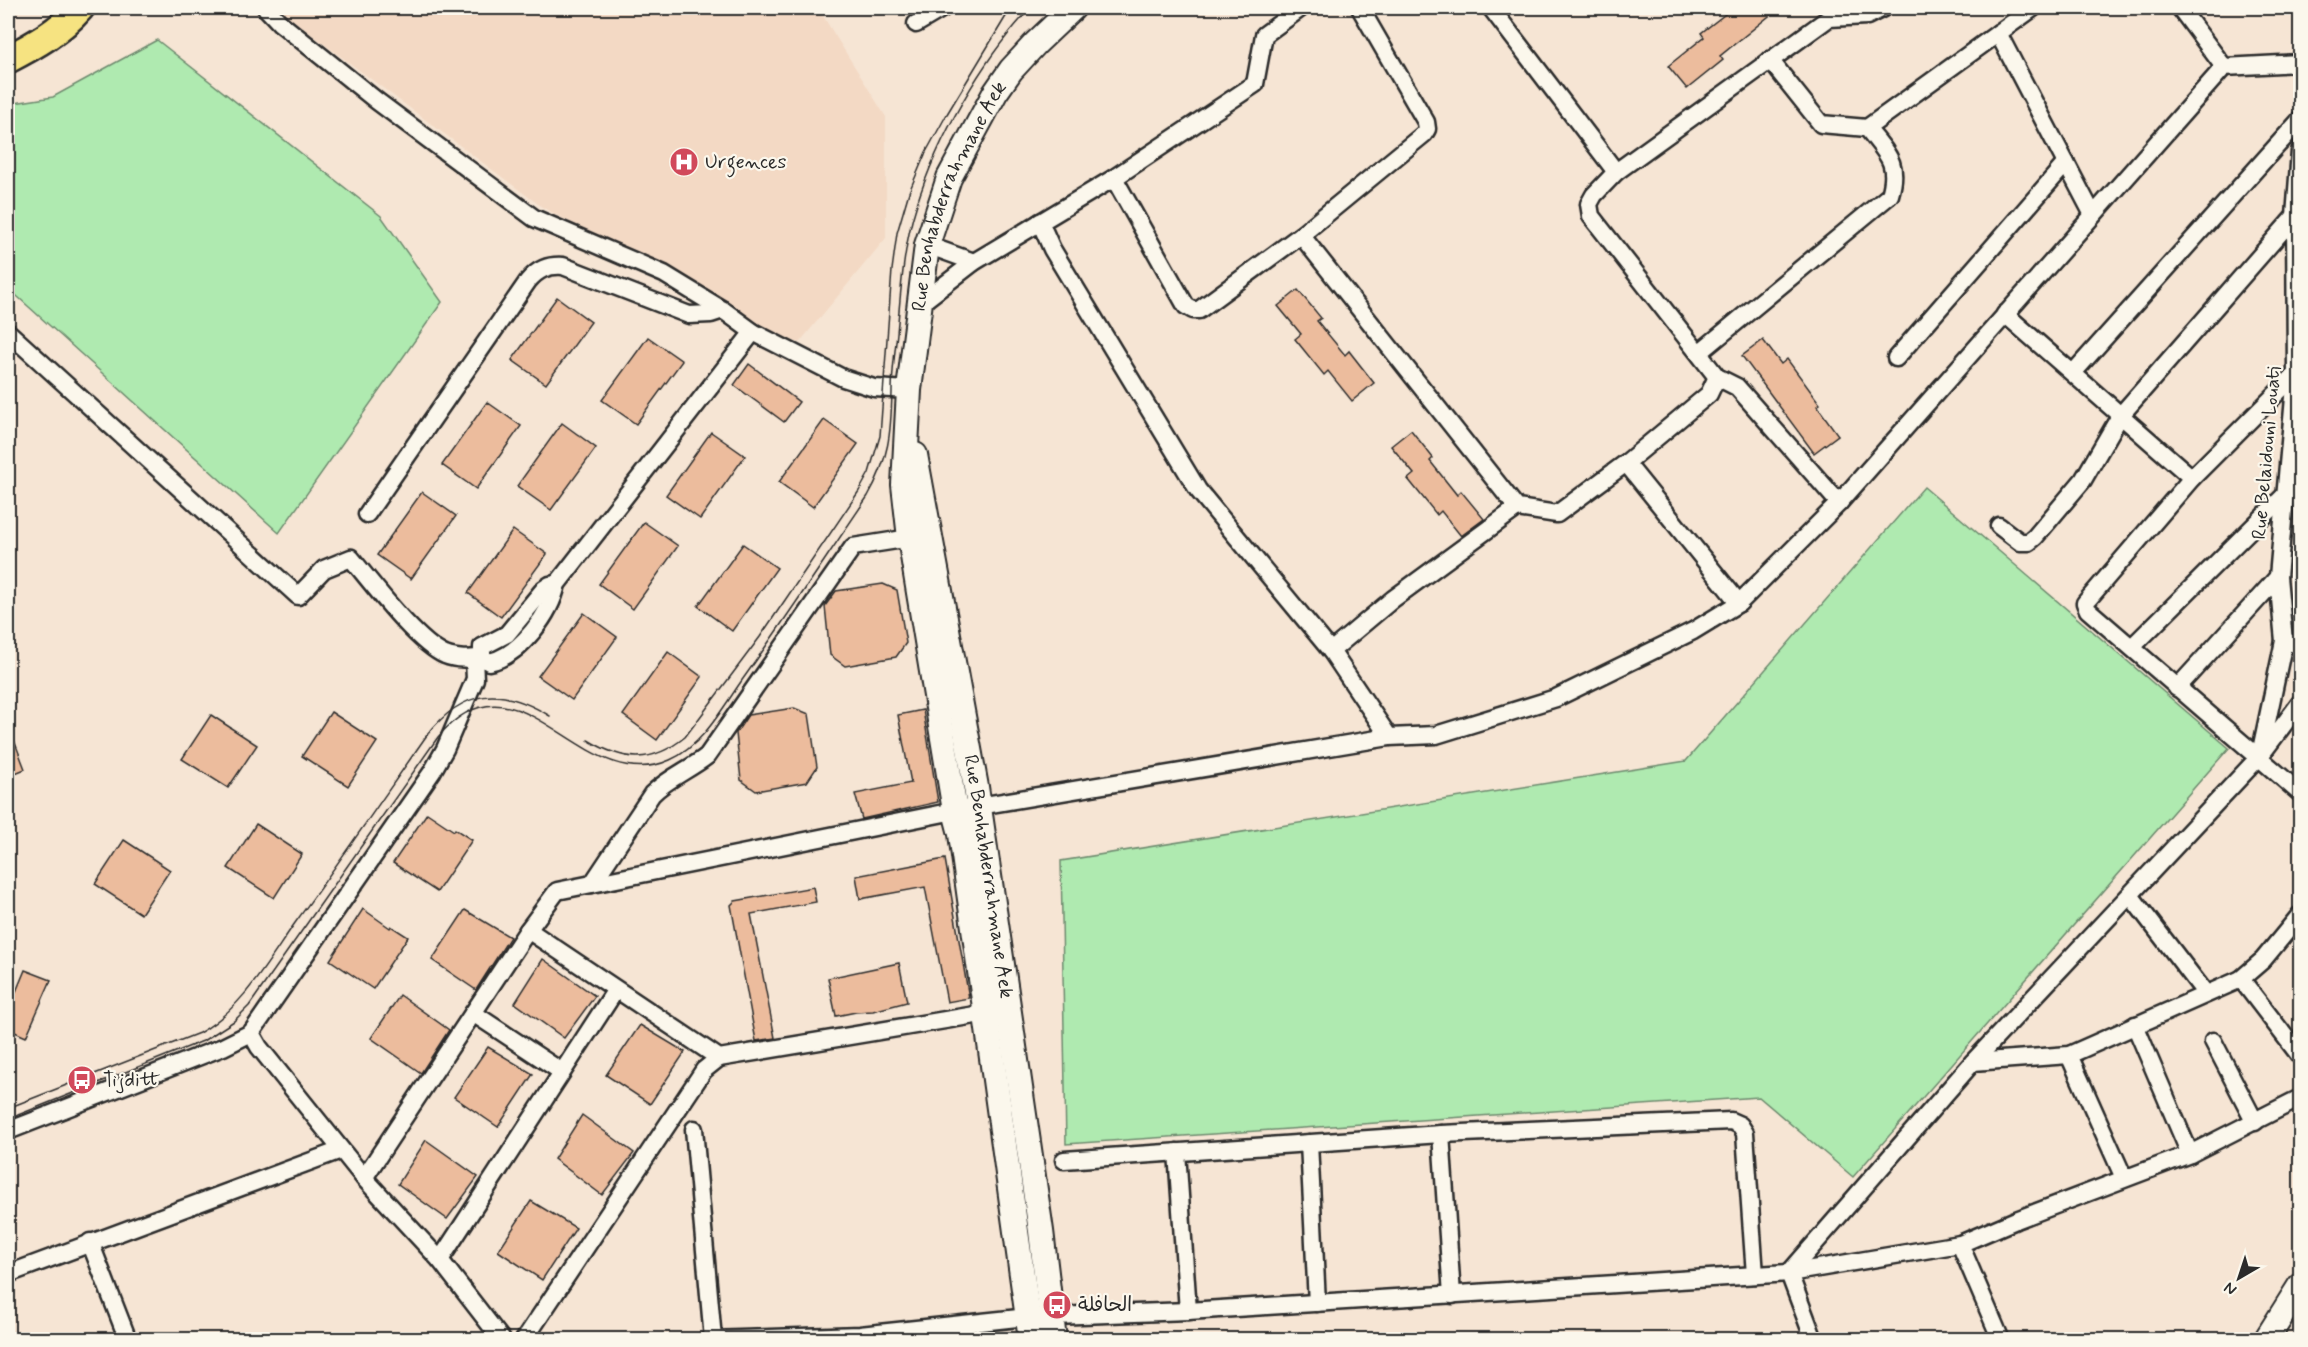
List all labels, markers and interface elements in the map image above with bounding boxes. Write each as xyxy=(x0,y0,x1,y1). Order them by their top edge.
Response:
street label: Rue Benhabderrahmane Aek xyxy=(905,76,1013,313)
hospital icon: Urgences xyxy=(668,146,700,178)
place label: Urgences xyxy=(705,149,786,178)
street label: Rue Belaidouni Louati xyxy=(2246,365,2288,541)
street label: Rue Benhabderrahmane Aek xyxy=(957,753,1020,1000)
bus stop icon: Tijditt xyxy=(66,1064,98,1096)
place label: Tijditt xyxy=(103,1067,161,1094)
north arrow xyxy=(2209,1248,2269,1308)
text: N xyxy=(2220,1277,2241,1300)
bus stop icon: الحافلة xyxy=(1041,1289,1073,1321)
place label: الحافلة xyxy=(1078,1292,1132,1319)

